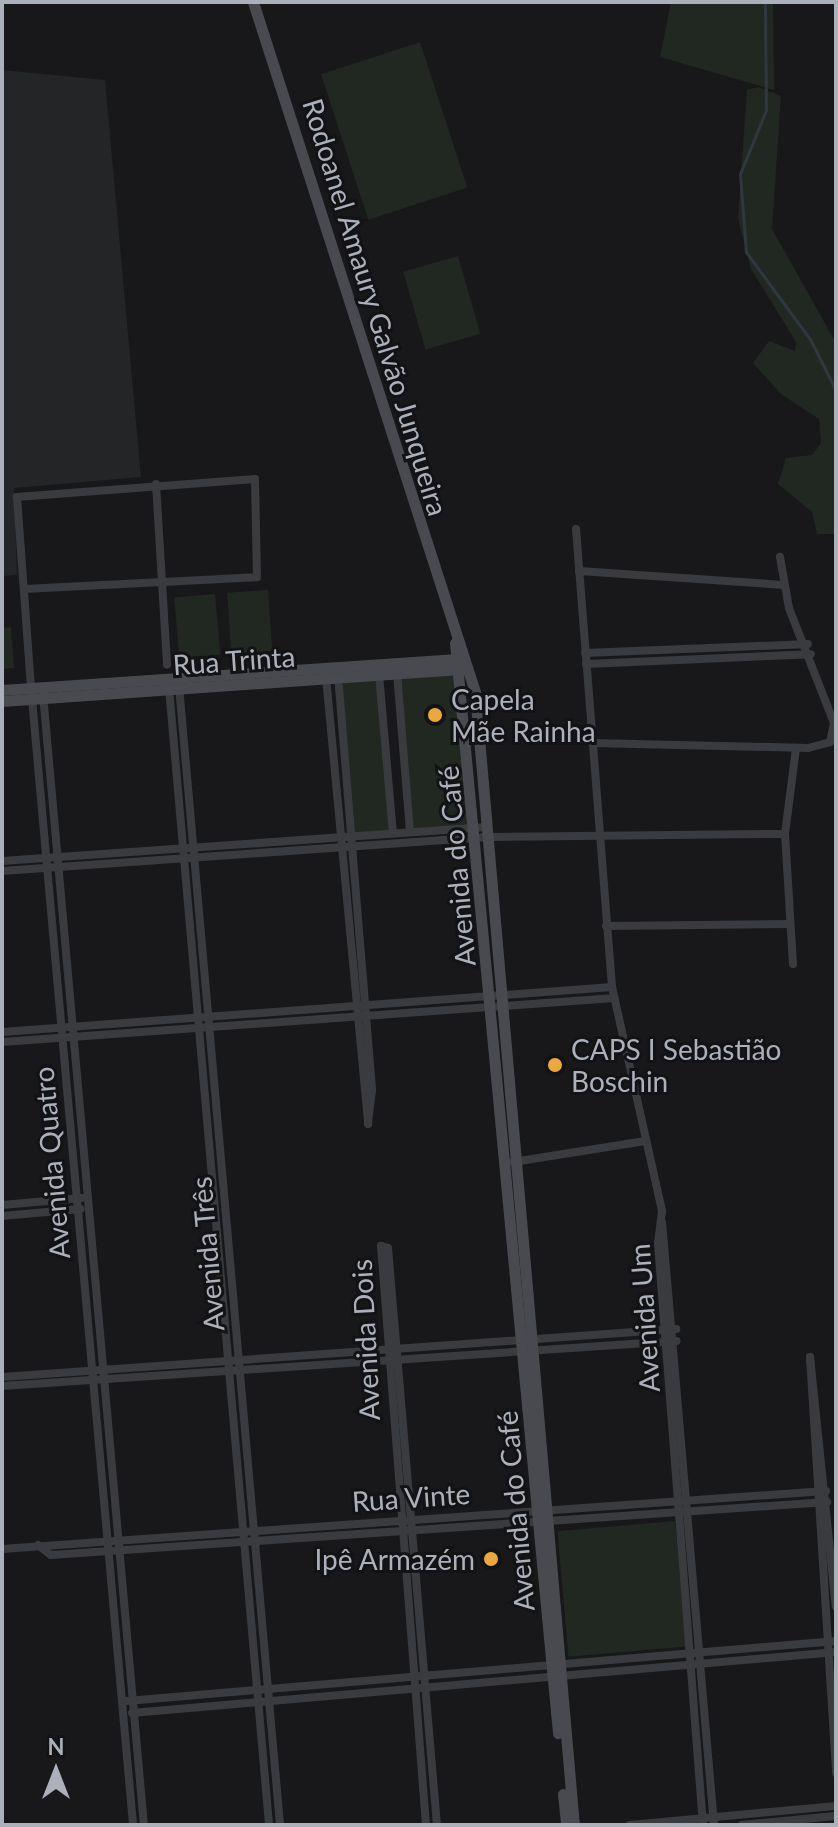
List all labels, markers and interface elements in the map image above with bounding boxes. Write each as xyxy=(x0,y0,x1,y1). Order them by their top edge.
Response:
street label: Rodoanel Amaury Galvão Junqueira xyxy=(296,93,456,521)
street label: Rua Trinta xyxy=(171,639,297,681)
place label: Capela Mãe Rainha xyxy=(451,682,596,748)
marker: Capela Mãe Rainha xyxy=(426,706,444,724)
street label: Avenida do Café xyxy=(431,764,481,968)
place label: CAPS I Sebastião Boschin xyxy=(571,1032,781,1098)
marker: CAPS I Sebastião Boschin xyxy=(546,1056,564,1074)
street label: Avenida Quatro xyxy=(26,1065,76,1261)
street label: Avenida Três xyxy=(183,1175,231,1333)
street label: Avenida Um xyxy=(622,1243,666,1393)
street label: Avenida Dois xyxy=(344,1258,386,1422)
street label: Avenida do Café xyxy=(490,1409,540,1613)
street label: Rua Vinte xyxy=(350,1476,472,1518)
place label: Ipê Armazém xyxy=(313,1542,475,1576)
marker: Ipê Armazém xyxy=(482,1550,500,1568)
north arrow xyxy=(16,1731,96,1811)
text: N xyxy=(48,1733,64,1760)

